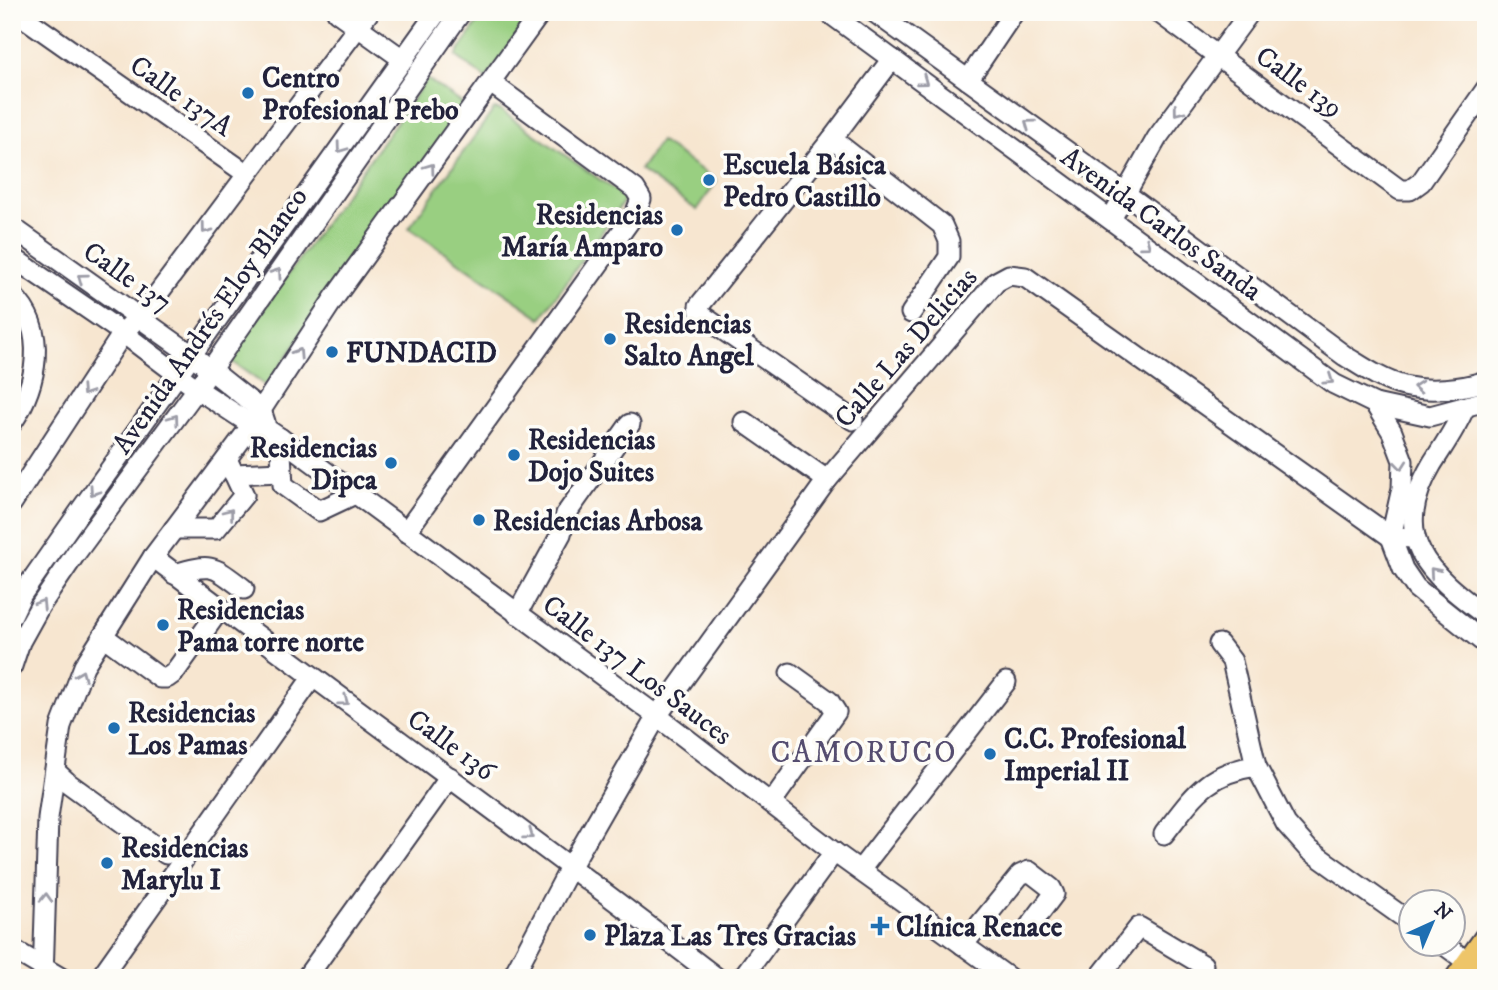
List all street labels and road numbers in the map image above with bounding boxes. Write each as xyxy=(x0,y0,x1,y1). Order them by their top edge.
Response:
street label: Calle 139 xyxy=(1249,39,1350,126)
street label: Calle 137A xyxy=(123,48,241,145)
street label: Avenida Carlos Sanda xyxy=(1054,140,1269,309)
street label: Avenida Andrés Eloy Blanco xyxy=(105,181,316,461)
street label: Calle 137 xyxy=(76,234,178,320)
street label: Calle Las Delicias xyxy=(827,261,985,435)
street label: Calle 137 Los Sauces xyxy=(535,587,739,753)
street label: Calle 136 xyxy=(400,702,503,790)

